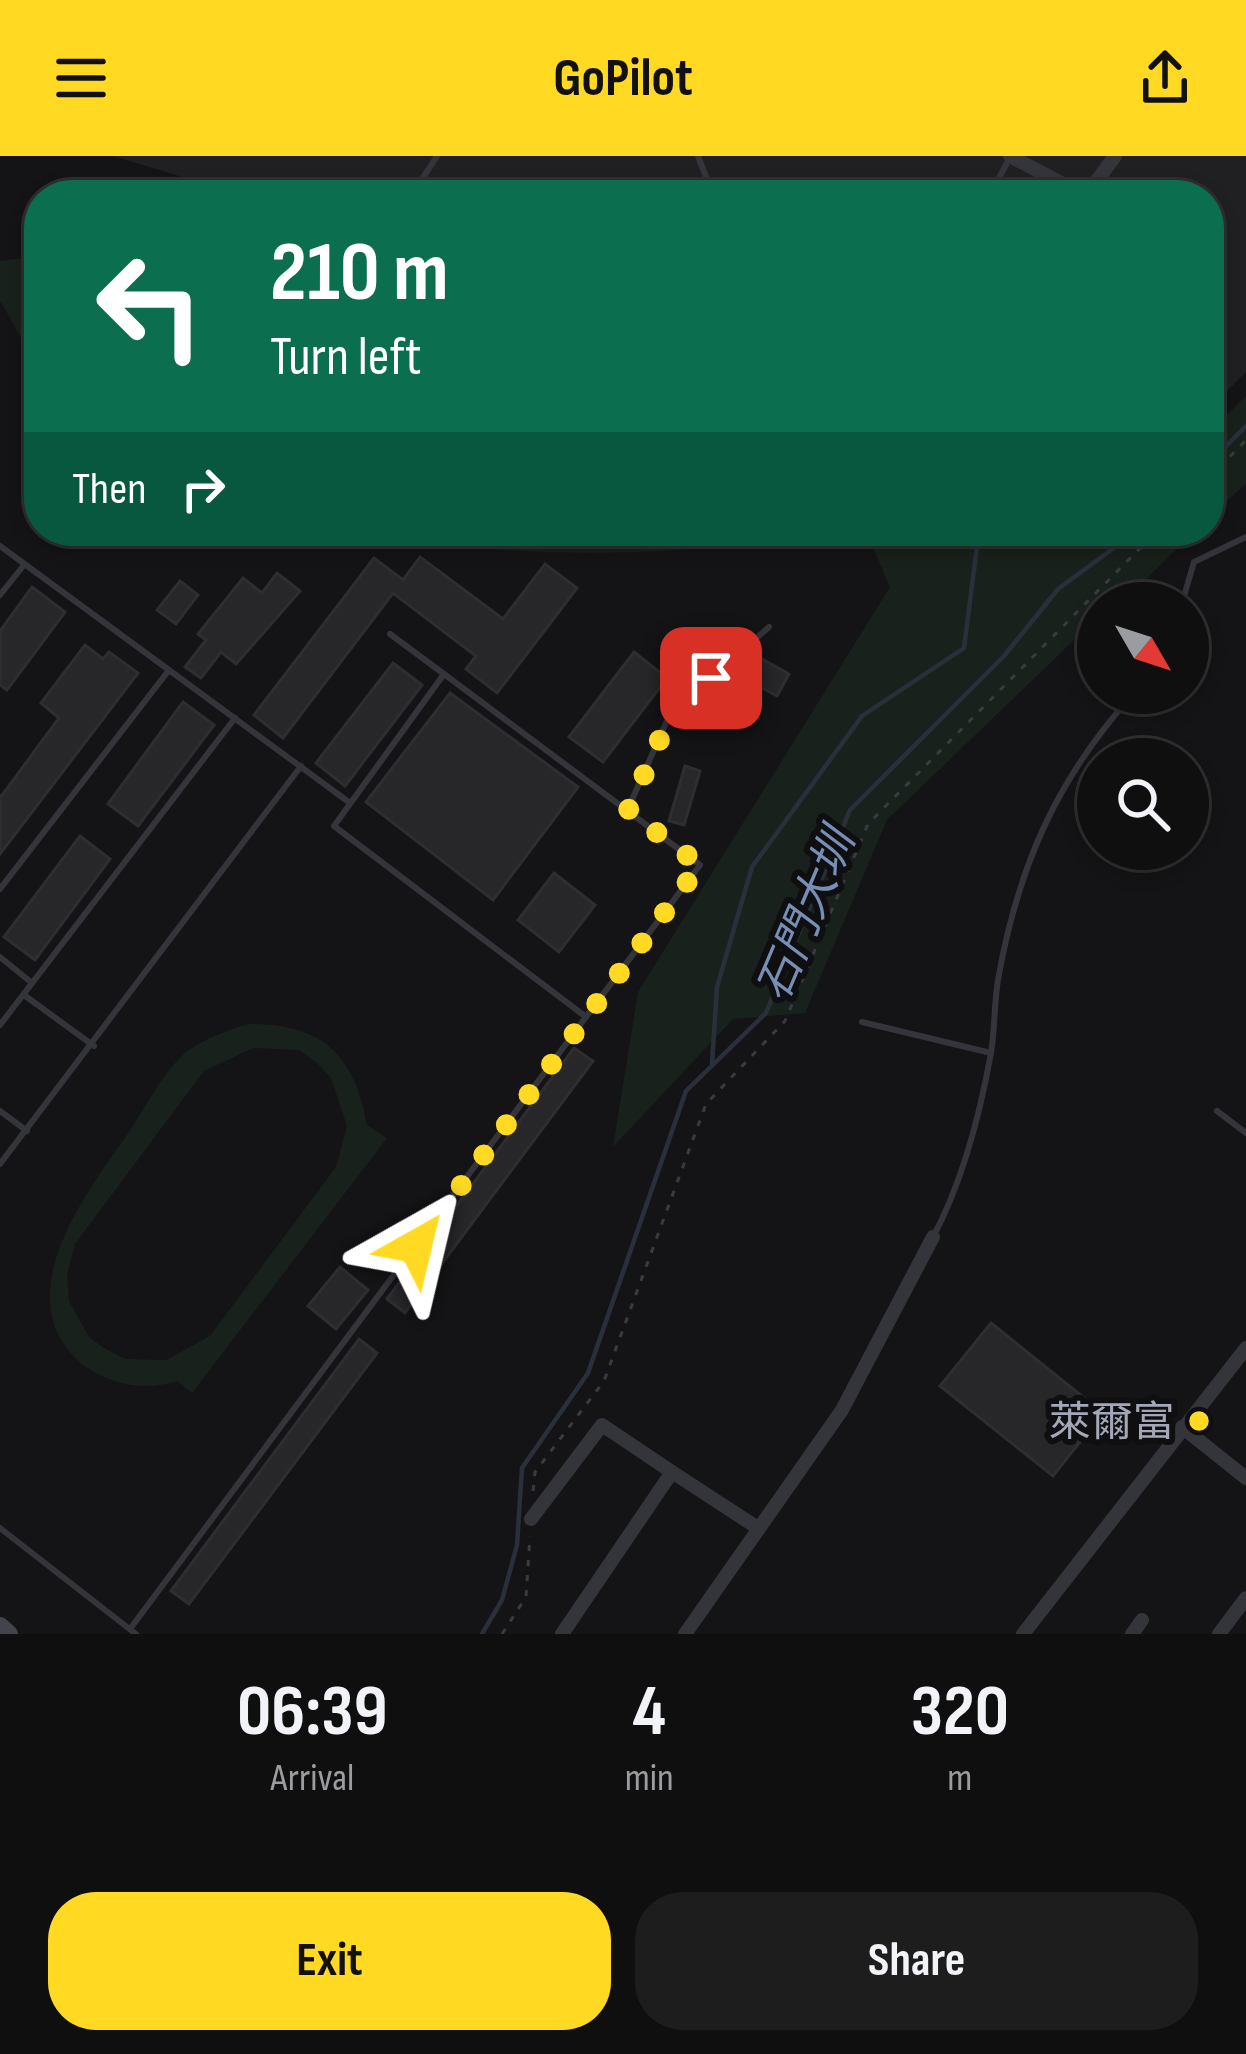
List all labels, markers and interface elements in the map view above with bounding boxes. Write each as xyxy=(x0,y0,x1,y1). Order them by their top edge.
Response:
icon: menu xyxy=(48,45,114,111)
icon: share xyxy=(1132,45,1198,111)
text: GoPilot xyxy=(553,46,693,111)
text: 210 m xyxy=(270,223,449,324)
icon: left xyxy=(72,228,228,384)
text: Turn left xyxy=(270,325,422,390)
icon: right xyxy=(170,456,236,522)
text: Then xyxy=(72,462,146,517)
north arrow xyxy=(1077,582,1209,714)
map controls xyxy=(1077,582,1209,870)
pin xyxy=(660,627,762,729)
icon: arrive xyxy=(678,645,744,711)
button: search xyxy=(1077,738,1209,870)
water label: 石門大圳 xyxy=(747,817,870,1010)
position arrow xyxy=(353,1183,479,1309)
place label: 萊爾富 xyxy=(1049,1398,1175,1449)
marker: 萊爾富 xyxy=(1186,1408,1212,1434)
text: 06:39 xyxy=(237,1669,388,1756)
text: 4 xyxy=(633,1669,666,1756)
text: 320 xyxy=(911,1669,1009,1756)
text: Arrival xyxy=(270,1755,354,1802)
text: min xyxy=(625,1755,674,1802)
text: m xyxy=(947,1755,972,1802)
button: Exit xyxy=(48,1892,611,2030)
button: Share xyxy=(635,1892,1198,2030)

